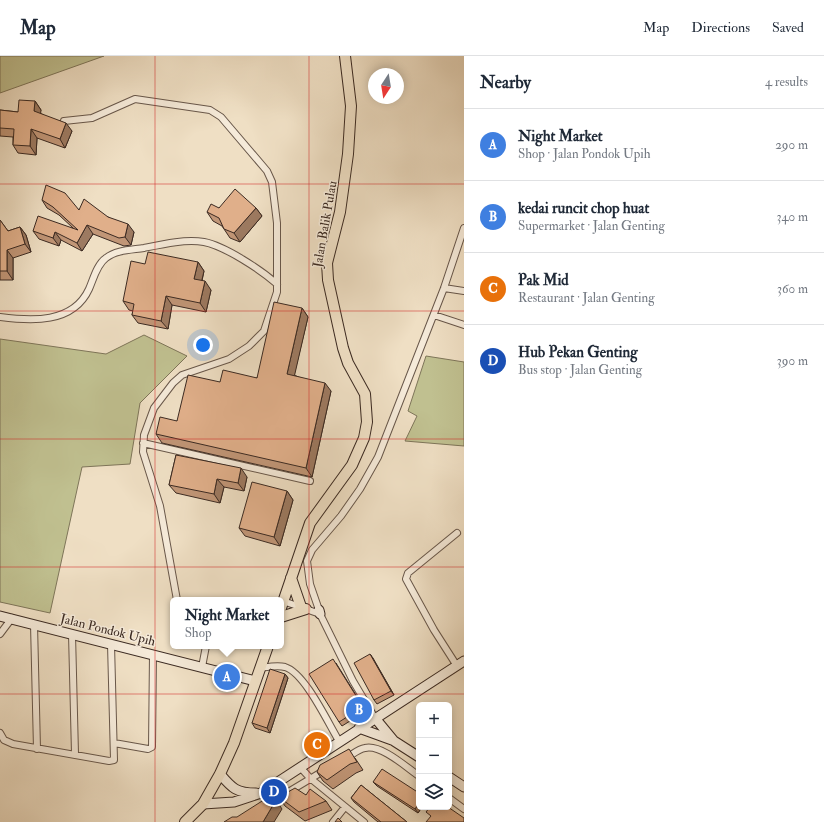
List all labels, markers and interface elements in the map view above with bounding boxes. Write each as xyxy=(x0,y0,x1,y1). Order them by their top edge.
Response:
text: Map xyxy=(20,16,56,40)
text: Map xyxy=(643,19,669,36)
text: Directions xyxy=(691,19,750,36)
text: Saved xyxy=(772,19,804,36)
north arrow xyxy=(368,68,404,104)
text: Nearby xyxy=(480,72,531,93)
text: 4 results xyxy=(765,74,808,90)
text: Night Market xyxy=(518,127,603,146)
text: A xyxy=(489,137,497,153)
text: 290 m xyxy=(775,137,808,153)
text: Shop · Jalan Pondok Upih xyxy=(518,146,650,162)
street label: Jalan Balik Pulau xyxy=(309,179,341,270)
text: kedai runcit chop huat xyxy=(518,199,649,218)
text: B xyxy=(489,209,497,225)
text: 340 m xyxy=(777,209,808,225)
text: Supermarket · Jalan Genting xyxy=(518,218,665,234)
text: Pak Mid xyxy=(518,271,569,290)
text: C xyxy=(488,281,498,297)
text: 360 m xyxy=(777,281,808,297)
text: Restaurant · Jalan Genting xyxy=(518,290,655,306)
your location xyxy=(193,335,213,355)
text: Hub Pekan Genting xyxy=(518,343,638,362)
text: D xyxy=(488,353,498,369)
text: 390 m xyxy=(777,353,808,369)
text: Bus stop · Jalan Genting xyxy=(518,362,642,378)
popup xyxy=(170,597,284,649)
text: Night Market xyxy=(185,606,269,625)
street label: Jalan Pondok Upih xyxy=(57,610,157,651)
text: Shop xyxy=(185,625,212,641)
pin: A xyxy=(214,662,240,692)
pin: B xyxy=(346,695,372,725)
map controls xyxy=(416,702,452,810)
button: + xyxy=(416,702,452,738)
pin: C xyxy=(304,730,330,760)
button: − xyxy=(416,738,452,774)
button: layers xyxy=(416,774,452,810)
pin: D xyxy=(261,777,287,807)

